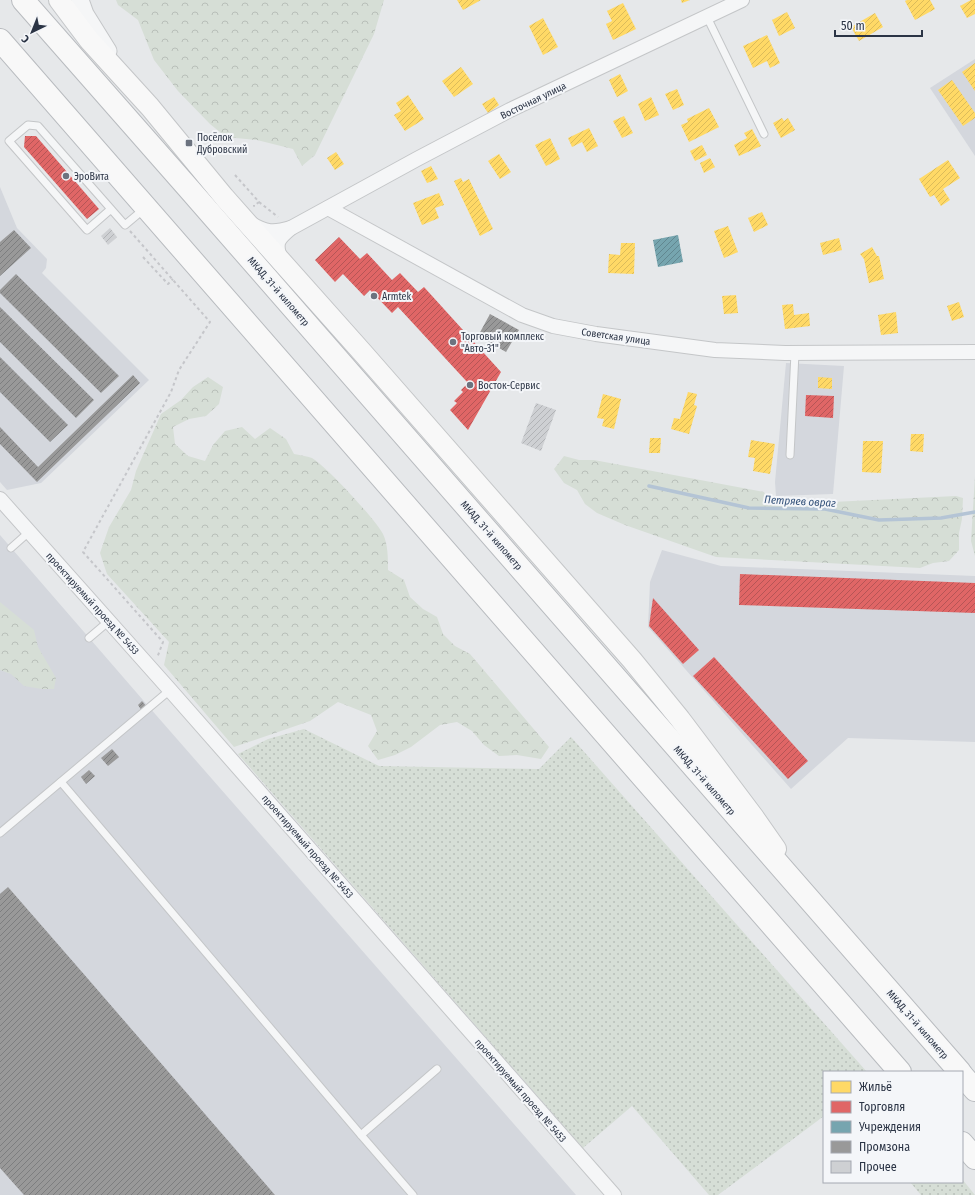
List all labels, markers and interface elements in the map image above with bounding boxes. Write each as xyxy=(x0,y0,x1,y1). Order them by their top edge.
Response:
north arrow xyxy=(12,12,52,52)
scale bar xyxy=(835,12,922,38)
text: 50 m xyxy=(841,19,865,33)
text: С xyxy=(19,32,32,46)
street label: Восточная улица xyxy=(499,80,568,122)
place label: Посёлок Дубровский xyxy=(196,132,247,156)
marker: Посёлок Дубровский xyxy=(184,138,194,148)
marker: ЭроВита xyxy=(61,171,71,181)
place label: ЭроВита xyxy=(74,171,109,183)
street label: МКАД, 31-й километр xyxy=(245,255,312,329)
marker: Armtek xyxy=(369,291,379,301)
place label: Armtek xyxy=(382,291,412,303)
street label: Советская улица xyxy=(580,326,651,348)
place label: Торговый комплекс "Авто-31" xyxy=(461,331,545,355)
marker: Торговый комплекс "Авто-31" xyxy=(448,337,458,347)
marker: Восток-Сервис xyxy=(465,380,475,390)
place label: Восток-Сервис xyxy=(478,380,541,392)
water label: Петряев овраг xyxy=(764,493,836,510)
street label: МКАД, 31-й километр xyxy=(458,499,525,573)
street label: проектируемый проезд № 5453 xyxy=(43,550,142,658)
street label: МКАД, 31-й километр xyxy=(671,744,738,818)
street label: проектируемый проезд № 5453 xyxy=(259,792,356,901)
street label: МКАД, 31-й километр xyxy=(884,988,951,1062)
street label: проектируемый проезд № 5453 xyxy=(472,1036,569,1145)
legend xyxy=(823,1071,963,1183)
text: Жильё xyxy=(859,1080,892,1094)
text: Торговля xyxy=(859,1100,905,1114)
text: Учреждения xyxy=(858,1120,921,1134)
text: Промзона xyxy=(859,1140,910,1154)
text: Прочее xyxy=(859,1160,897,1174)

